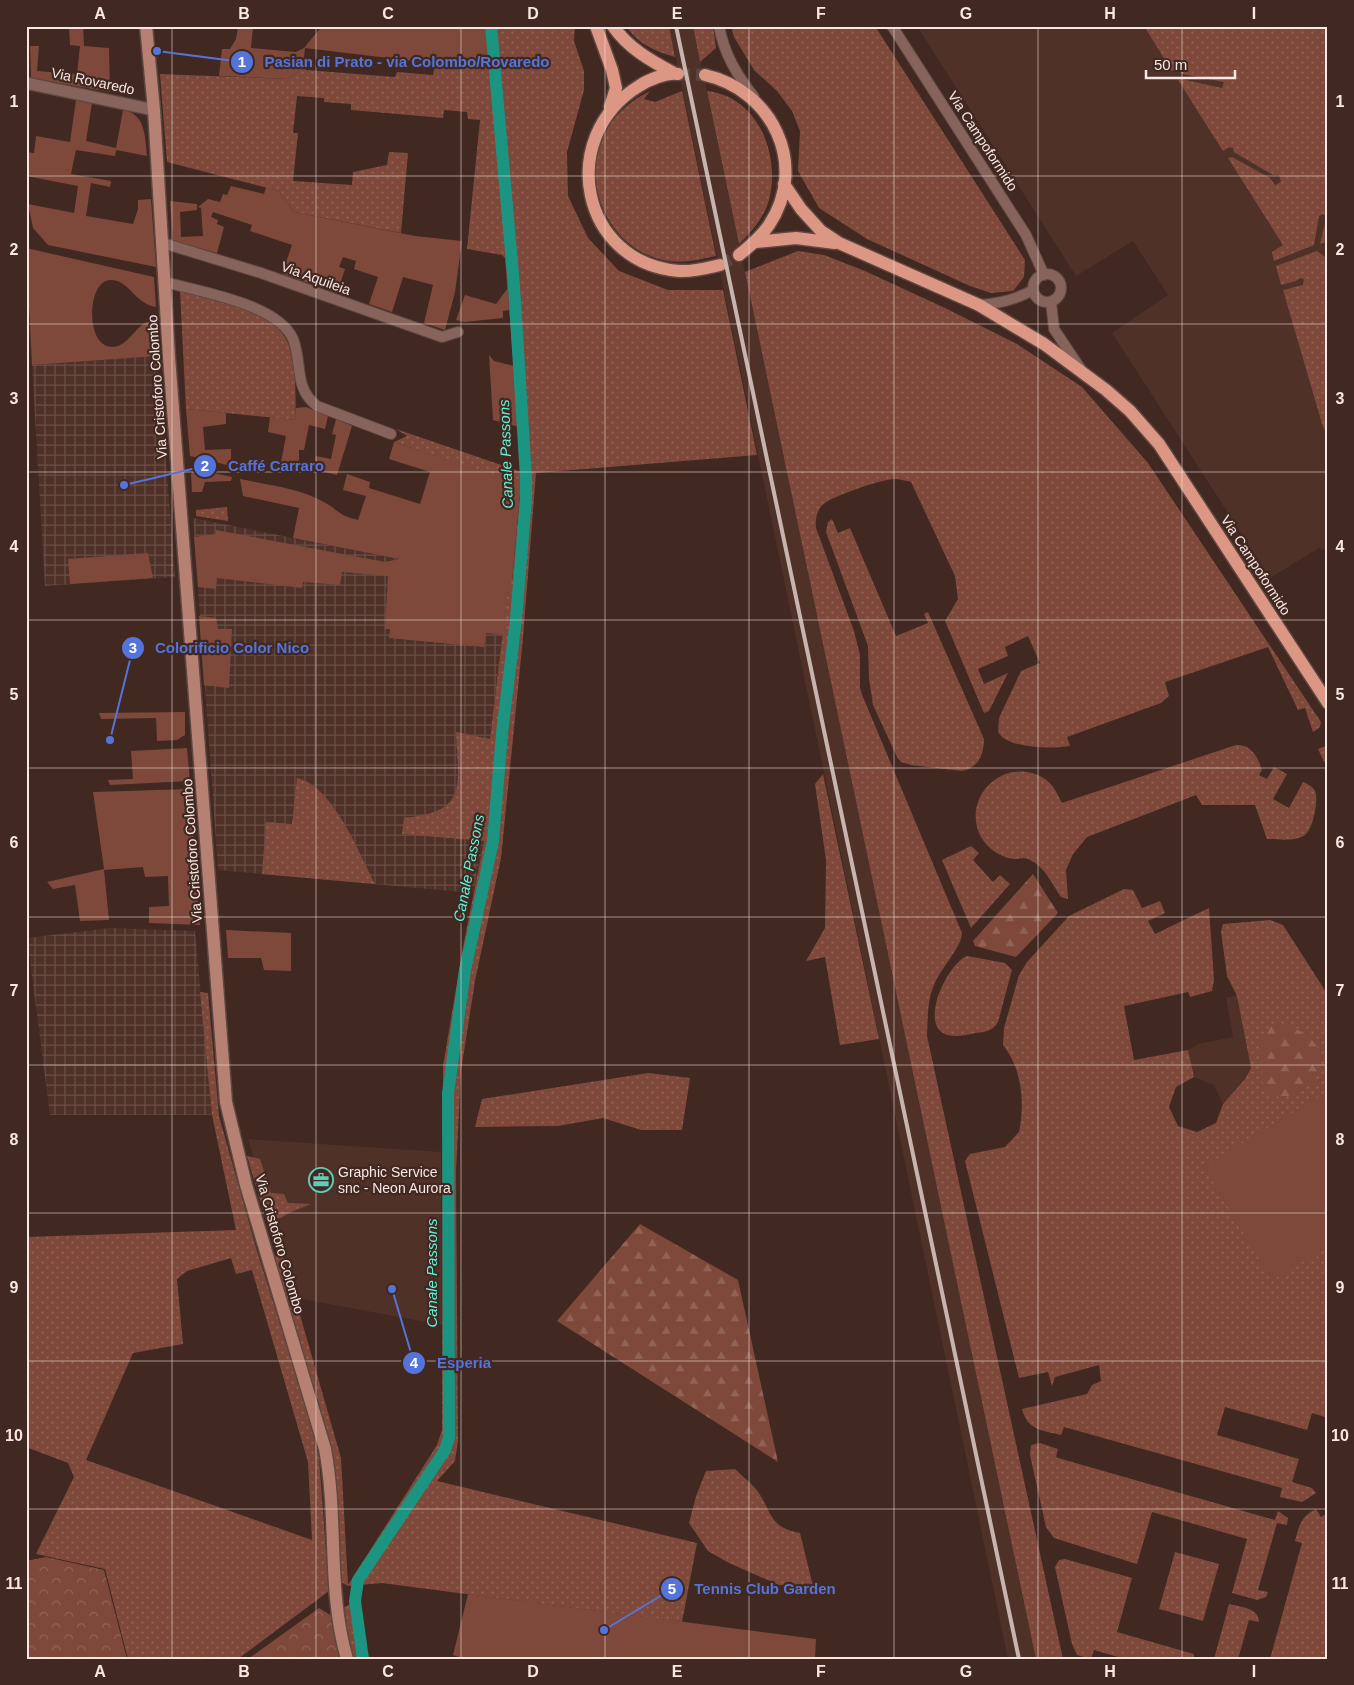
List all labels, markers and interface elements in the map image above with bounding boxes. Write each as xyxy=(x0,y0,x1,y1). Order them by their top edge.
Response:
text: A xyxy=(94,5,106,22)
text: B xyxy=(238,5,250,22)
text: C xyxy=(382,5,394,22)
text: D xyxy=(527,5,539,22)
text: E xyxy=(672,5,683,22)
text: F xyxy=(816,5,826,22)
text: G xyxy=(960,5,972,22)
text: H xyxy=(1104,5,1116,22)
text: I xyxy=(1252,5,1256,22)
callout: Pasian di Prato - via Colombo/Rovaredo xyxy=(229,47,559,77)
scale bar xyxy=(1146,48,1235,80)
text: 1 xyxy=(238,53,246,70)
text: Pasian di Prato - via Colombo/Rovaredo xyxy=(264,53,550,70)
text: 50 m xyxy=(1154,56,1187,73)
street label: Via Rovaredo xyxy=(50,64,136,98)
street label: Via Campoformido xyxy=(945,88,1021,194)
text: 1 xyxy=(10,93,19,110)
text: 1 xyxy=(1336,93,1345,110)
text: 2 xyxy=(10,241,19,258)
text: 2 xyxy=(1336,241,1345,258)
street label: Via Aquileia xyxy=(279,258,353,298)
street label: Via Cristoforo Colombo xyxy=(144,314,170,460)
text: 3 xyxy=(10,390,19,407)
text: 3 xyxy=(1336,390,1345,407)
water label: Canale Passons xyxy=(495,399,516,509)
callout: Caffé Carraro xyxy=(193,451,334,481)
text: 2 xyxy=(201,457,209,474)
text: Caffé Carraro xyxy=(228,457,324,474)
street label: Via Campoformido xyxy=(1218,512,1294,618)
text: 4 xyxy=(10,538,19,555)
text: 4 xyxy=(1336,538,1345,555)
callout: Colorificio Color Nico xyxy=(120,633,319,663)
text: 3 xyxy=(129,639,137,656)
text: Colorificio Color Nico xyxy=(155,639,309,656)
text: 5 xyxy=(10,686,19,703)
text: 5 xyxy=(1336,686,1345,703)
street label: Via Cristoforo Colombo xyxy=(179,778,205,924)
water label: Canale Passons xyxy=(450,812,487,923)
text: 6 xyxy=(10,834,19,851)
text: 6 xyxy=(1336,834,1345,851)
text: 7 xyxy=(10,982,19,999)
text: 7 xyxy=(1336,982,1345,999)
text: 8 xyxy=(10,1131,19,1148)
text: 8 xyxy=(1336,1131,1345,1148)
place label: Graphic Service snc - Neon Aurora xyxy=(338,1164,451,1196)
office icon: Graphic Service snc - Neon Aurora xyxy=(308,1167,334,1193)
street label: Via Cristoforo Colombo xyxy=(252,1172,308,1316)
water label: Canale Passons xyxy=(423,1218,440,1328)
text: 9 xyxy=(10,1279,19,1296)
text: 9 xyxy=(1336,1279,1345,1296)
callout: Esperia xyxy=(402,1348,501,1378)
text: 4 xyxy=(410,1354,419,1371)
text: Esperia xyxy=(437,1354,492,1371)
text: 10 xyxy=(5,1427,23,1444)
text: 10 xyxy=(1331,1427,1349,1444)
callout: Tennis Club Garden xyxy=(659,1574,846,1604)
text: 11 xyxy=(6,1575,23,1592)
text: 11 xyxy=(1332,1575,1349,1592)
text: 5 xyxy=(668,1580,676,1597)
text: Tennis Club Garden xyxy=(694,1580,836,1597)
text: A xyxy=(94,1663,106,1680)
text: B xyxy=(238,1663,250,1680)
text: C xyxy=(382,1663,394,1680)
text: D xyxy=(527,1663,539,1680)
text: E xyxy=(672,1663,683,1680)
text: F xyxy=(816,1663,826,1680)
text: G xyxy=(960,1663,972,1680)
text: H xyxy=(1104,1663,1116,1680)
text: I xyxy=(1252,1663,1256,1680)

